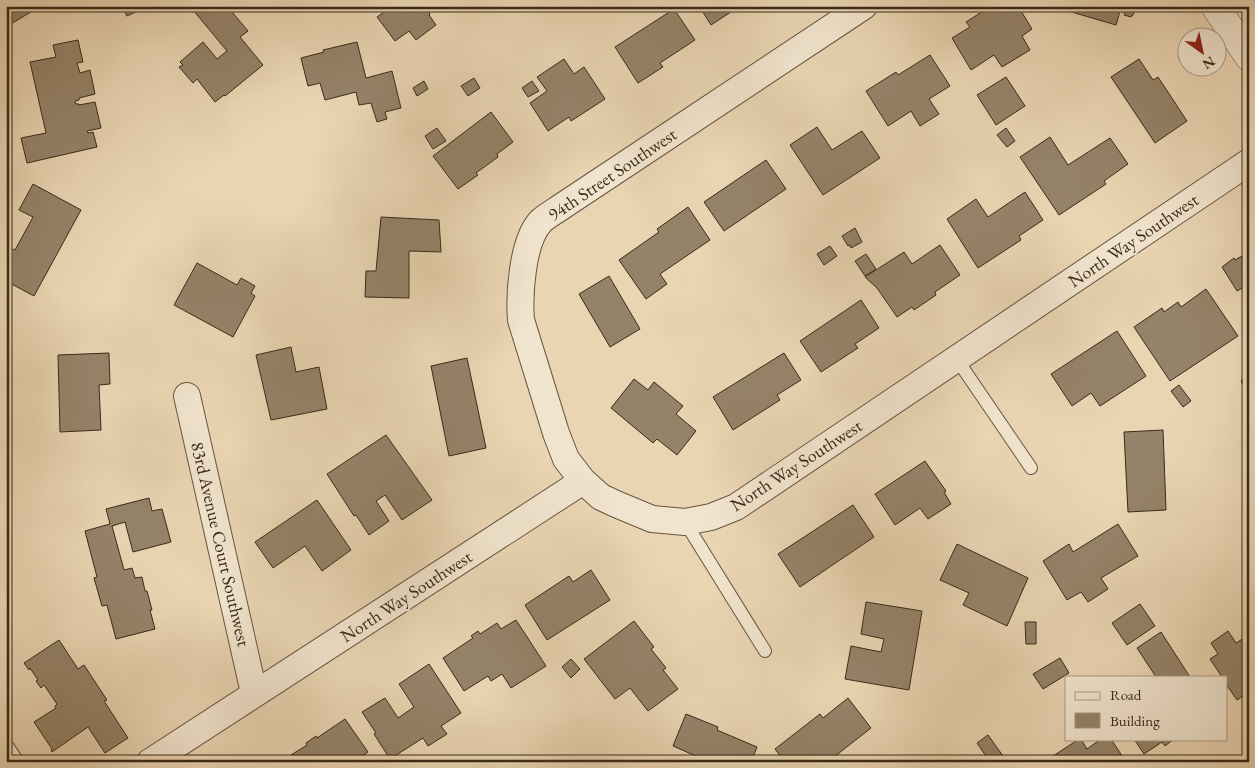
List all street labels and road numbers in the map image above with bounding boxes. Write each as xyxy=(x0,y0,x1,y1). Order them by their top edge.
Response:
street label: 94th Street Southwest xyxy=(543,122,681,226)
street label: North Way Southwest xyxy=(1063,188,1203,292)
street label: North Way Southwest xyxy=(726,414,866,516)
street label: 83rd Avenue Court Southwest xyxy=(186,439,256,649)
street label: North Way Southwest xyxy=(336,545,476,647)

